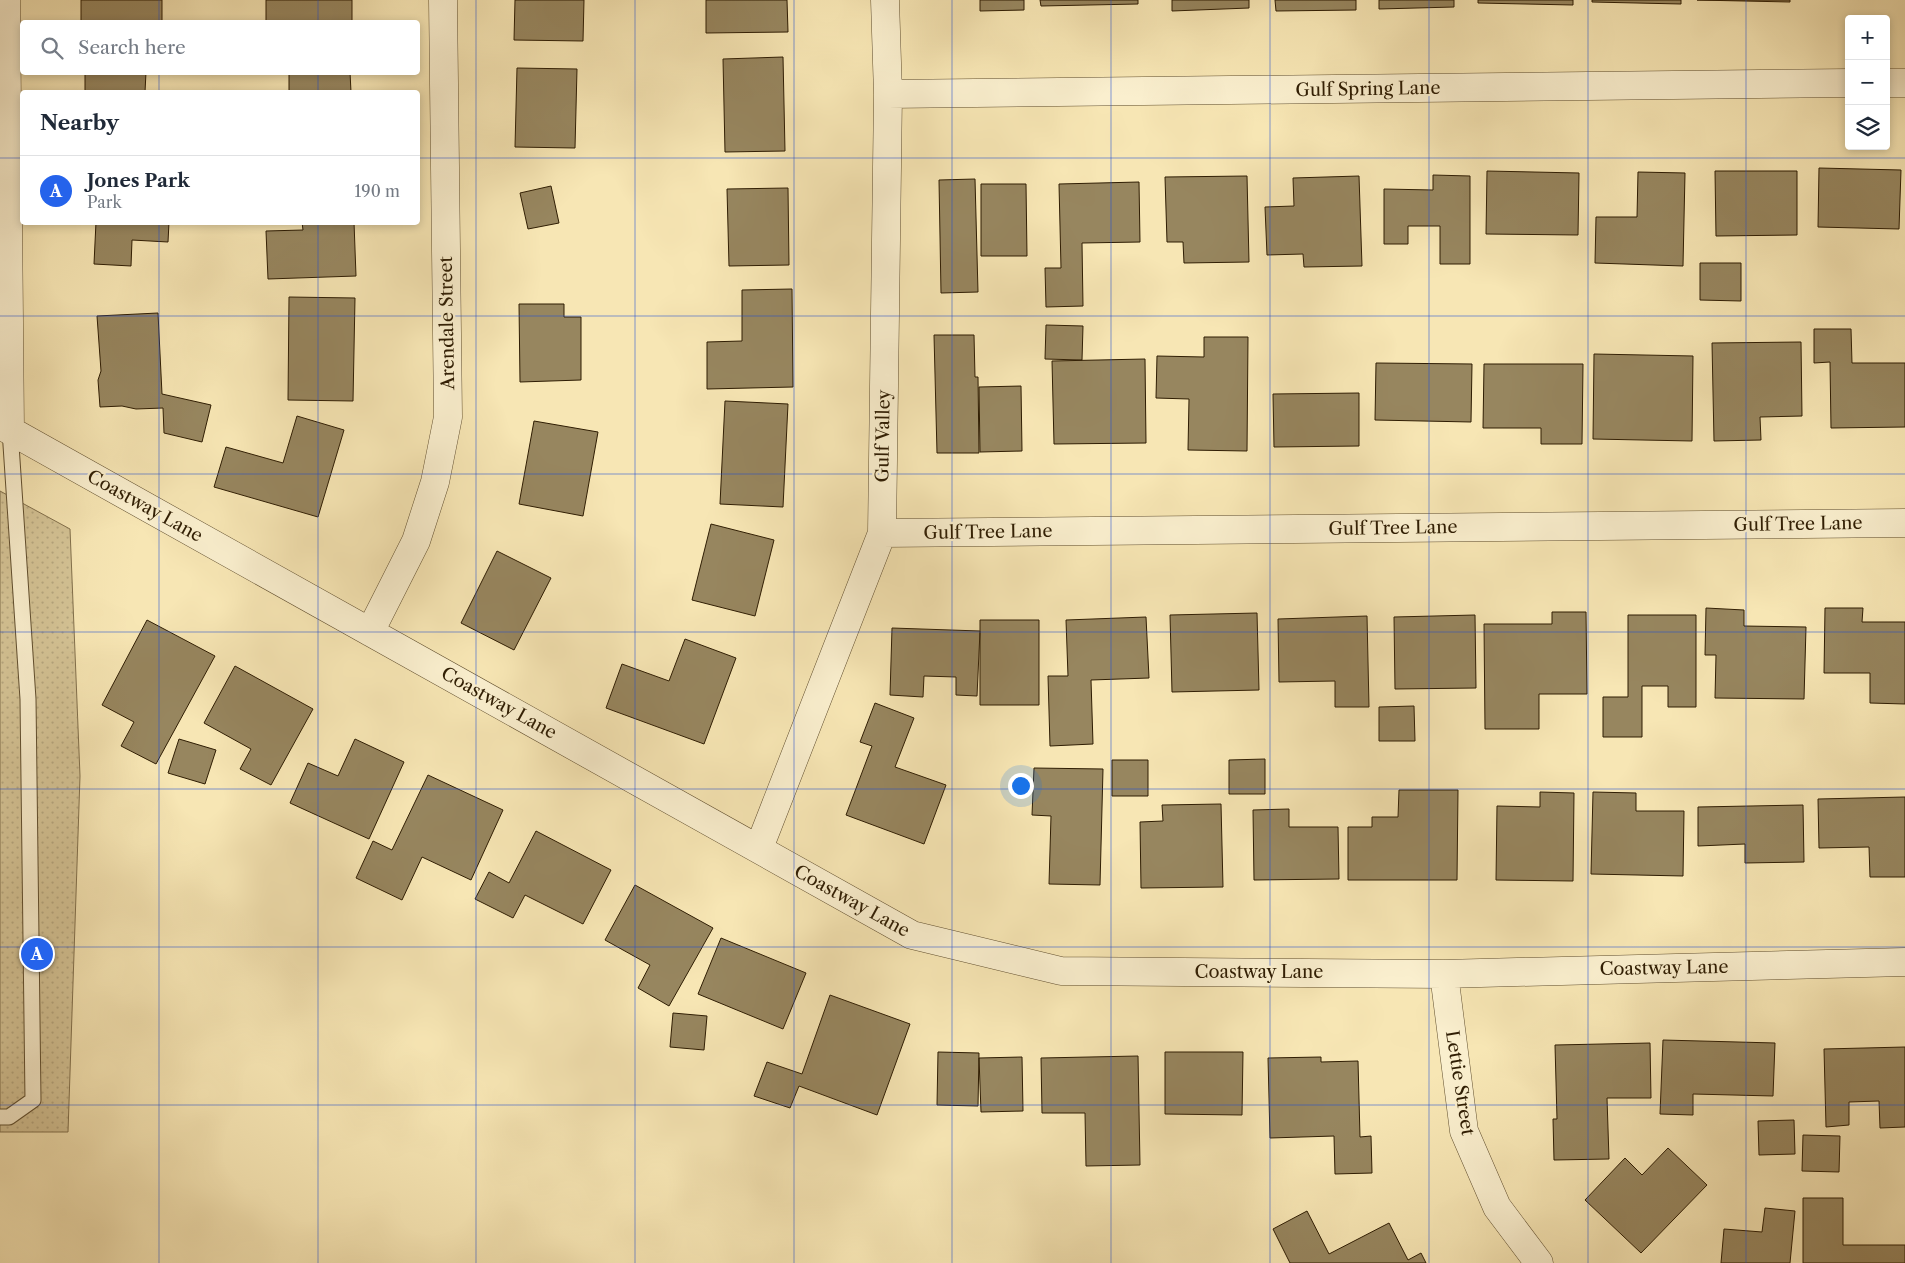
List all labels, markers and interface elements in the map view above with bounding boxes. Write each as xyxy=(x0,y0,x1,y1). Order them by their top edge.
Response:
map controls xyxy=(1845,15,1890,150)
button: + xyxy=(1845,15,1890,60)
search box xyxy=(20,20,420,75)
icon: search xyxy=(38,34,66,62)
text: Search here xyxy=(78,36,186,59)
button: − xyxy=(1845,60,1890,105)
street label: Gulf Spring Lane xyxy=(1295,77,1441,101)
button: layers xyxy=(1845,105,1890,150)
text: Nearby xyxy=(40,110,119,135)
text: Jones Park xyxy=(87,169,190,192)
text: A xyxy=(50,181,62,201)
text: 190 m xyxy=(355,181,400,201)
text: Park xyxy=(87,192,122,212)
street label: Arendale Street xyxy=(435,255,459,391)
street label: Gulf Valley xyxy=(871,388,895,483)
street label: Coastway Lane xyxy=(83,465,207,547)
street label: Gulf Tree Lane xyxy=(1733,512,1863,536)
street label: Gulf Tree Lane xyxy=(1328,516,1458,540)
street label: Gulf Tree Lane xyxy=(923,520,1053,544)
street label: Coastway Lane xyxy=(437,662,561,744)
your location xyxy=(1008,773,1034,799)
street label: Coastway Lane xyxy=(790,860,914,942)
pin: A xyxy=(21,935,53,973)
street label: Coastway Lane xyxy=(1599,956,1729,980)
street label: Coastway Lane xyxy=(1195,961,1323,983)
street label: Lettie Street xyxy=(1441,1029,1479,1138)

